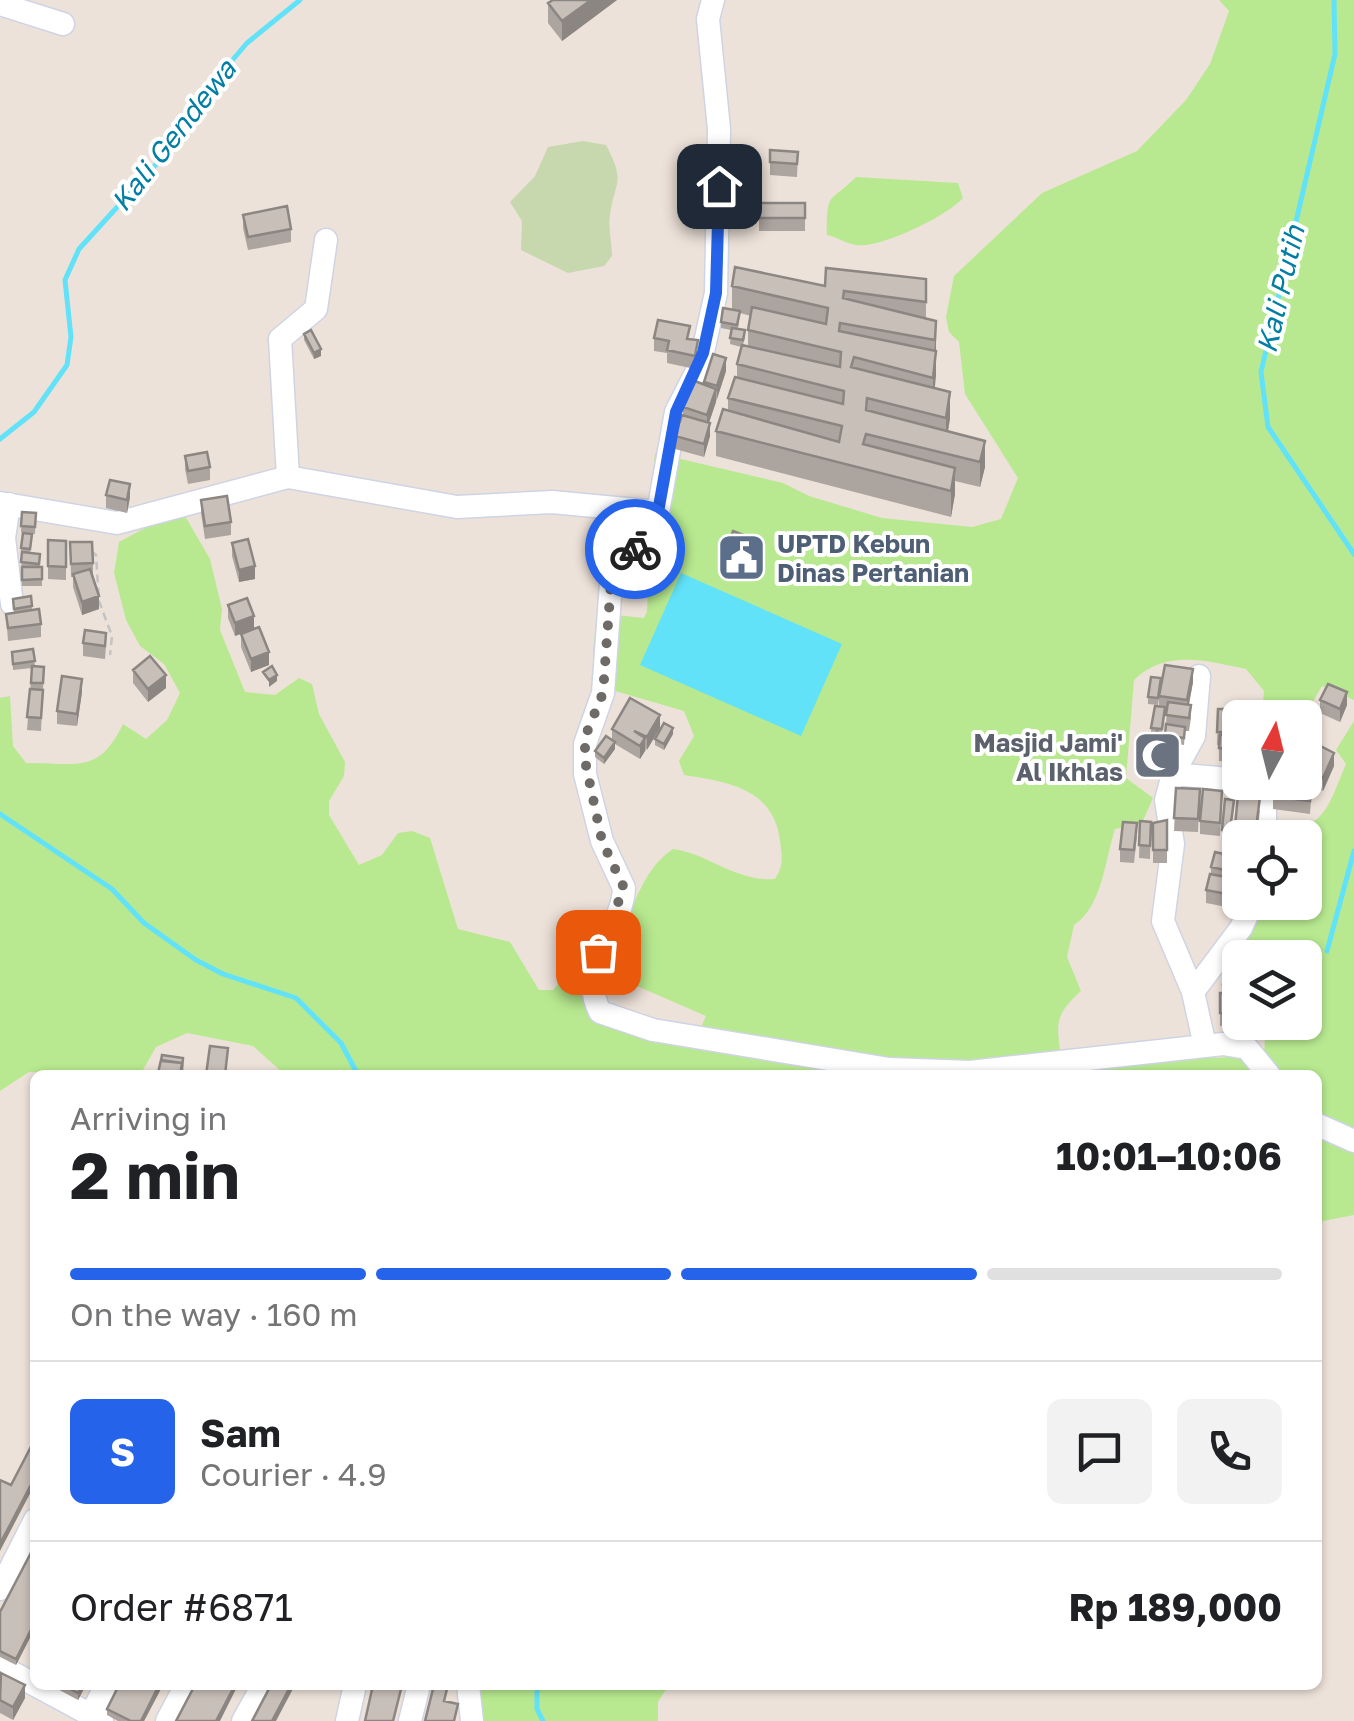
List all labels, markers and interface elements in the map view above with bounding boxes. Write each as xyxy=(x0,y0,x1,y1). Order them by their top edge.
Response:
water label: Kali Gendewa xyxy=(104,52,243,217)
pin xyxy=(677,144,762,229)
icon: home xyxy=(692,159,747,214)
water label: Kali Putih xyxy=(1249,220,1311,356)
courier xyxy=(585,499,685,599)
icon: bike xyxy=(608,522,663,577)
place label: UPTD Kebun Dinas Pertanian xyxy=(777,528,969,588)
public building icon: UPTD Kebun Dinas Pertanian xyxy=(716,531,768,583)
north arrow xyxy=(1222,700,1322,800)
map controls xyxy=(1222,700,1322,1040)
place label: Masjid Jami' Al Ikhlas xyxy=(973,727,1123,787)
mosque icon: Masjid Jami' Al Ikhlas xyxy=(1132,730,1184,782)
button: locate xyxy=(1222,820,1322,920)
pin xyxy=(556,910,641,995)
icon: bag xyxy=(571,925,626,980)
button: layers xyxy=(1222,940,1322,1040)
text: Arriving in xyxy=(70,1099,227,1137)
text: 10:01–10:06 xyxy=(1056,1133,1282,1178)
text: 2 min xyxy=(70,1135,240,1213)
text: On the way · 160 m xyxy=(70,1295,358,1333)
button: chat xyxy=(1047,1399,1152,1504)
button: phone xyxy=(1177,1399,1282,1504)
text: Sam xyxy=(200,1410,281,1455)
text: S xyxy=(110,1429,135,1474)
text: Courier · 4.9 xyxy=(200,1455,387,1493)
text: Order #6871 xyxy=(70,1584,293,1629)
text: Rp 189,000 xyxy=(1068,1584,1282,1629)

